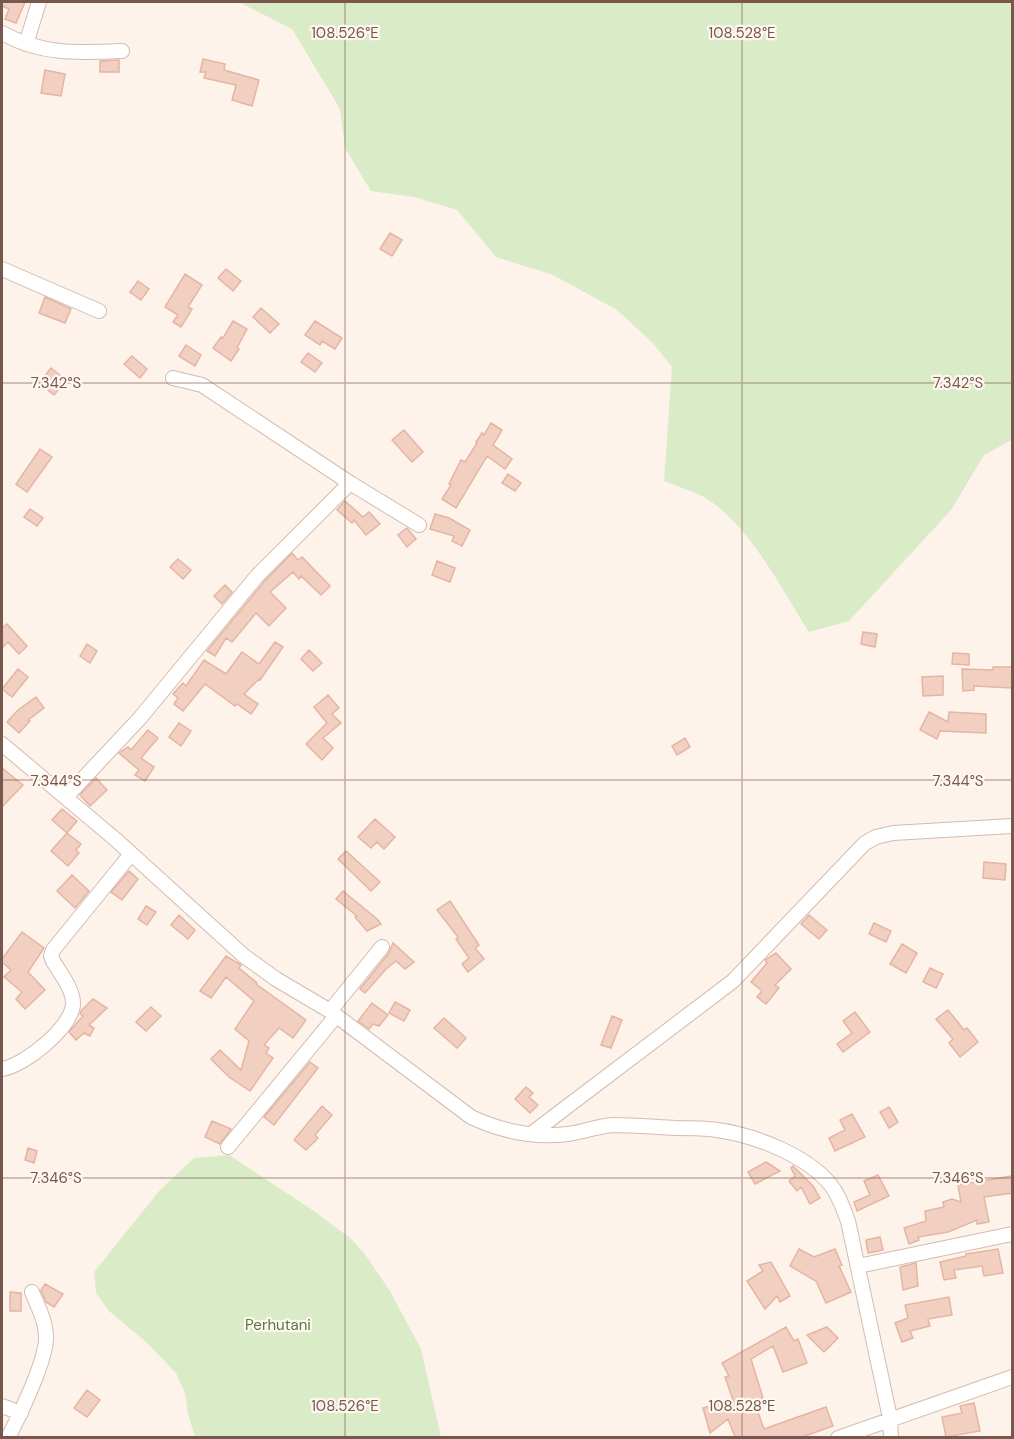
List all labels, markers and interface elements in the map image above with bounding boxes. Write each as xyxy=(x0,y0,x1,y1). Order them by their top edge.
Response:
text: 108.526°E xyxy=(311,23,379,43)
text: 108.528°E xyxy=(708,23,776,43)
text: 7.342°S xyxy=(31,373,82,393)
text: 7.342°S xyxy=(933,373,984,393)
text: 7.344°S xyxy=(30,771,82,791)
text: 7.344°S xyxy=(932,771,984,791)
text: 7.346°S xyxy=(30,1168,82,1188)
text: 7.346°S xyxy=(932,1168,984,1188)
park label: Perhutani xyxy=(245,1315,311,1335)
text: 108.526°E xyxy=(311,1396,379,1416)
text: 108.528°E xyxy=(708,1396,776,1416)

